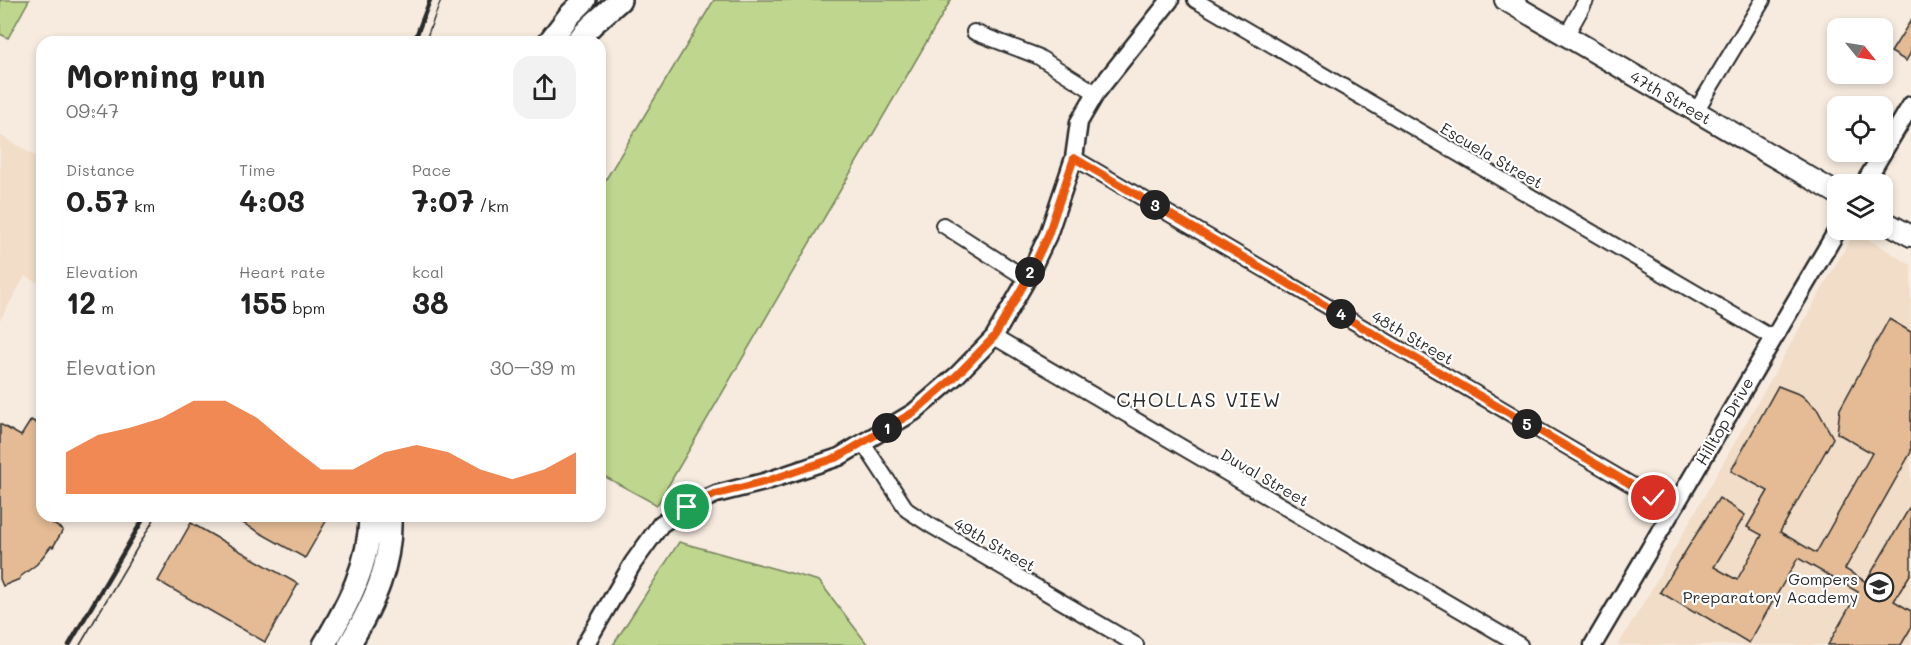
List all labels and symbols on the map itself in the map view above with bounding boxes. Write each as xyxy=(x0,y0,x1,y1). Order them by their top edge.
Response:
north arrow xyxy=(1827,18,1893,84)
street label: 47th Street xyxy=(1627,65,1715,129)
street label: Escuela Street xyxy=(1437,117,1547,193)
pin: 3 xyxy=(1140,190,1170,220)
pin: 2 xyxy=(1015,257,1045,287)
pin: 4 xyxy=(1326,299,1356,329)
street label: 48th Street xyxy=(1368,305,1458,369)
street label: Hilltop Drive xyxy=(1690,373,1758,469)
district label: CHOLLAS VIEW xyxy=(1116,386,1282,412)
pin: 5 xyxy=(1512,409,1542,439)
pin: 1 xyxy=(872,413,902,443)
street label: Duval Street xyxy=(1217,443,1313,511)
pin xyxy=(1628,472,1679,523)
pin xyxy=(661,481,712,532)
street label: 49th Street xyxy=(950,512,1040,576)
place label: Gompers Preparatory Academy xyxy=(1683,568,1858,607)
school or university icon: Gompers Preparatory Academy xyxy=(1863,571,1895,603)

